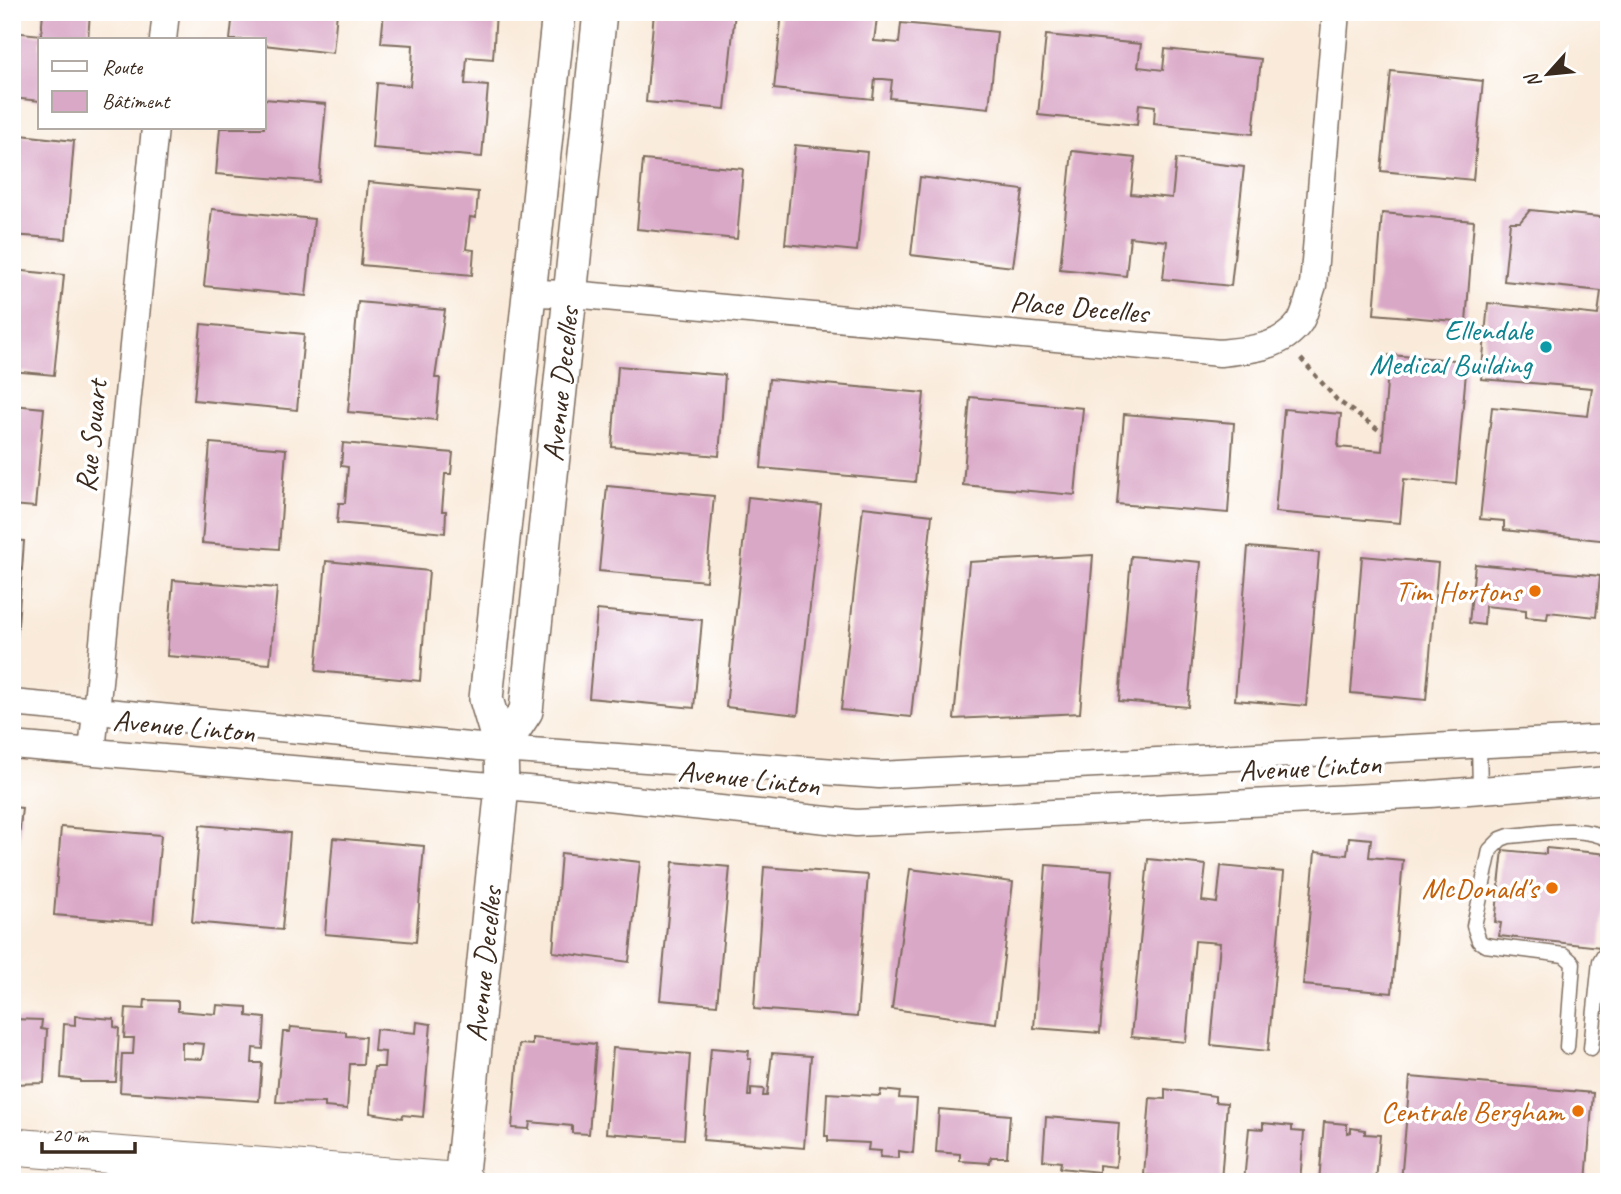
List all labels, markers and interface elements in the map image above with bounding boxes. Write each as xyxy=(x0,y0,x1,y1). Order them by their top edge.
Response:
legend xyxy=(38,38,266,130)
north arrow xyxy=(1512,38,1582,108)
text: Route xyxy=(102,54,143,80)
text: N xyxy=(1519,68,1547,92)
text: Bâtiment xyxy=(102,88,171,114)
street label: Place Decelles xyxy=(1008,282,1152,332)
street label: Avenue Decelles xyxy=(534,303,588,463)
place label: Ellendale Medical Building xyxy=(1369,311,1534,383)
marker: Ellendale Medical Building xyxy=(1538,339,1554,355)
street label: Rue Souart xyxy=(66,375,116,494)
place label: Tim Hortons xyxy=(1395,572,1524,610)
marker: Tim Hortons xyxy=(1527,583,1543,599)
street label: Avenue Linton xyxy=(111,701,257,751)
street label: Avenue Linton xyxy=(1238,744,1383,790)
street label: Avenue Linton xyxy=(676,752,822,804)
place label: McDonald's xyxy=(1422,869,1541,907)
marker: McDonald's xyxy=(1544,880,1560,896)
street label: Avenue Decelles xyxy=(457,883,511,1043)
place label: Centrale Bergham xyxy=(1381,1092,1566,1130)
marker: Centrale Bergham xyxy=(1570,1103,1586,1119)
scale bar xyxy=(42,1110,135,1154)
text: 20 m xyxy=(52,1122,90,1148)

